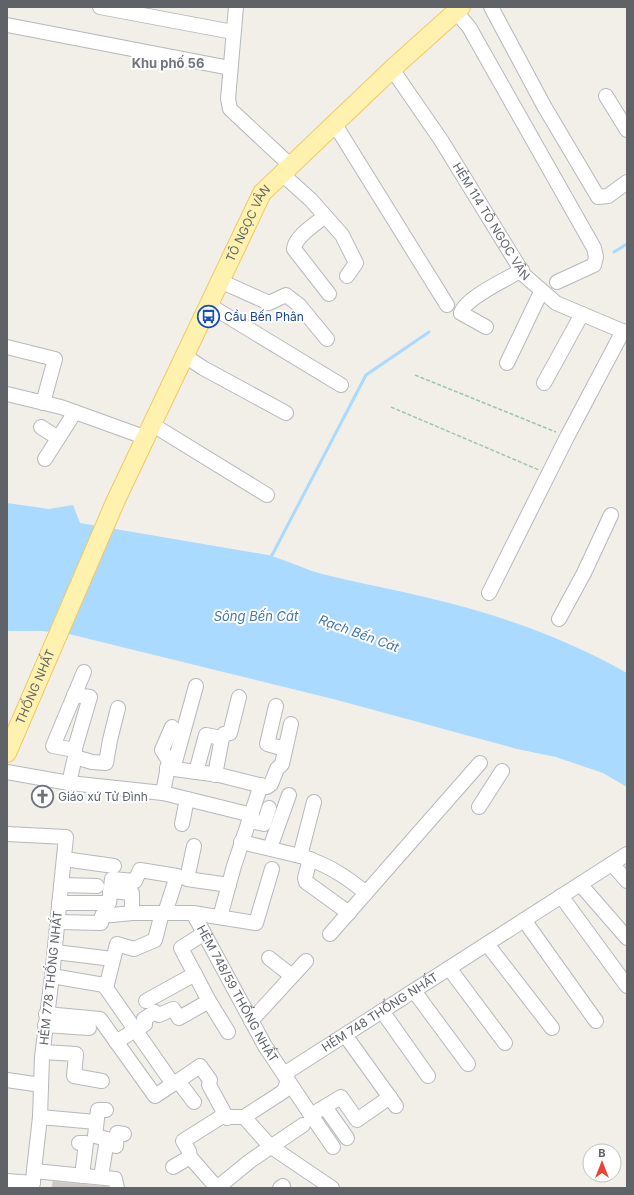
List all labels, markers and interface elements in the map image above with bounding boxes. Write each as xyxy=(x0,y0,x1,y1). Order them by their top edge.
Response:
district label: Khu phố 56 xyxy=(132,55,204,71)
street label: HẺM 114 TÔ NGỌC VÂN xyxy=(450,160,533,284)
street label: TÔ NGỌC VÂN xyxy=(222,181,273,264)
bus stop icon: Cầu Bến Phân xyxy=(196,304,222,330)
place label: Cầu Bến Phân xyxy=(224,309,304,324)
water label: Sông Bến Cát xyxy=(214,608,299,624)
water label: Rạch Bến Cát xyxy=(317,611,402,655)
street label: THỐNG NHẤT xyxy=(12,647,58,726)
church icon: Giáo xứ Tử Đình xyxy=(30,784,56,810)
place label: Giáo xứ Tử Đình xyxy=(58,789,148,804)
street label: HẺM 778 THỐNG NHẤT xyxy=(34,910,65,1046)
street label: HẺM 748/59 THỐNG NHẤT xyxy=(194,922,282,1065)
street label: HẺM 748 THỐNG NHẤT xyxy=(319,969,441,1055)
north arrow xyxy=(582,1143,622,1183)
text: B xyxy=(598,1146,606,1160)

